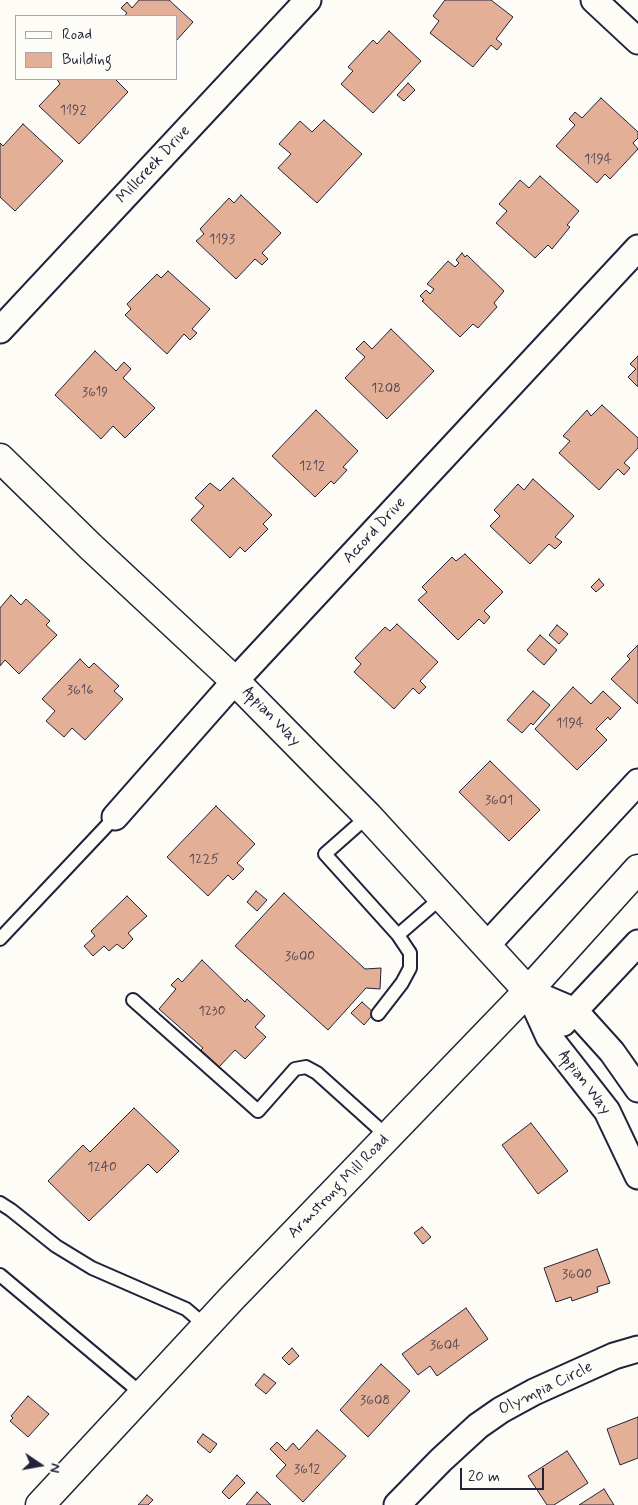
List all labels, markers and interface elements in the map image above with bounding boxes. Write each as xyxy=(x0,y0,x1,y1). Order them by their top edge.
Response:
legend xyxy=(15,15,178,80)
text: Road xyxy=(62,25,92,45)
text: Building xyxy=(62,50,112,70)
house number: 1192 xyxy=(60,103,86,119)
street label: Millcreek Drive xyxy=(113,122,195,208)
house number: 1194 xyxy=(584,152,612,168)
house number: 1193 xyxy=(209,232,235,248)
house number: 1208 xyxy=(371,381,401,397)
house number: 3619 xyxy=(82,385,108,401)
house number: 1212 xyxy=(299,459,325,475)
street label: Accord Drive xyxy=(339,494,411,568)
house number: 3616 xyxy=(67,683,93,699)
street label: Appian Way xyxy=(238,683,304,751)
house number: 1194 xyxy=(556,716,584,732)
house number: 3601 xyxy=(485,793,513,809)
house number: 1225 xyxy=(189,852,219,868)
house number: 3600 xyxy=(285,949,315,965)
house number: 1230 xyxy=(198,1004,226,1020)
street label: Appian Way xyxy=(554,1047,614,1119)
street label: Armstrong Mill Road xyxy=(284,1131,394,1243)
house number: 1240 xyxy=(87,1160,117,1176)
house number: 3600 xyxy=(562,1267,592,1283)
house number: 3604 xyxy=(430,1338,460,1354)
street label: Olympia Circle xyxy=(496,1358,596,1420)
house number: 3608 xyxy=(360,1393,390,1409)
north arrow xyxy=(15,1440,65,1490)
scale bar xyxy=(463,1458,547,1490)
text: N xyxy=(45,1462,64,1475)
house number: 3612 xyxy=(294,1462,320,1478)
text: 20 m xyxy=(468,1467,500,1487)

